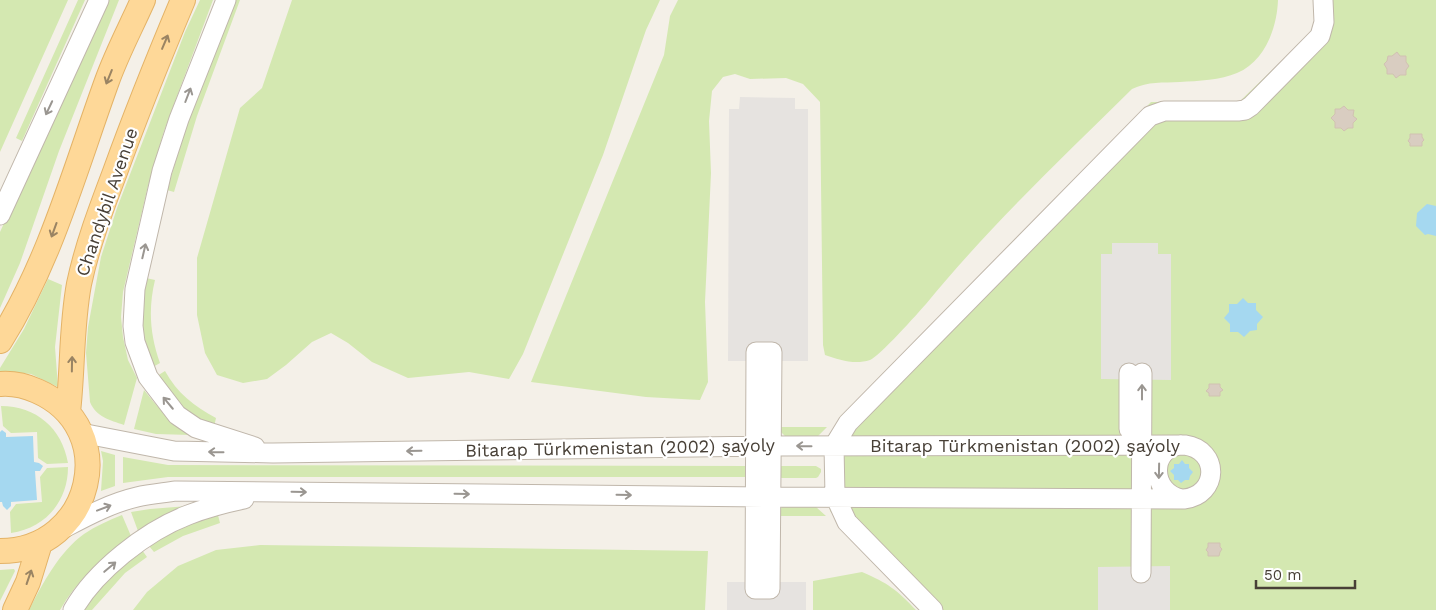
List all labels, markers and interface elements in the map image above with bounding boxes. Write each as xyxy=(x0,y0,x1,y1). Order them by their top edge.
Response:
one-way arrow xyxy=(161,35,171,50)
one-way arrow xyxy=(104,69,113,84)
one-way arrow xyxy=(184,87,193,103)
one-way arrow xyxy=(44,100,54,115)
street label: Chandybil Avenue xyxy=(71,125,142,279)
one-way arrow xyxy=(49,221,58,237)
one-way arrow xyxy=(140,243,149,259)
one-way arrow xyxy=(67,356,77,372)
one-way arrow xyxy=(1137,384,1147,400)
one-way arrow xyxy=(162,397,173,410)
street label: Bitarap Türkmenistan (2002) şaýoly xyxy=(465,434,776,461)
street label: Bitarap Türkmenistan (2002) şaýoly xyxy=(870,435,1181,456)
one-way arrow xyxy=(796,441,812,451)
one-way arrow xyxy=(406,446,422,456)
one-way arrow xyxy=(208,447,224,457)
one-way arrow xyxy=(1154,463,1164,479)
one-way arrow xyxy=(290,487,307,497)
one-way arrow xyxy=(453,489,469,498)
one-way arrow xyxy=(616,490,632,500)
one-way arrow xyxy=(96,503,111,512)
scale bar xyxy=(1256,558,1355,590)
one-way arrow xyxy=(103,561,116,572)
text: 50 m xyxy=(1264,566,1301,584)
one-way arrow xyxy=(25,570,34,586)

